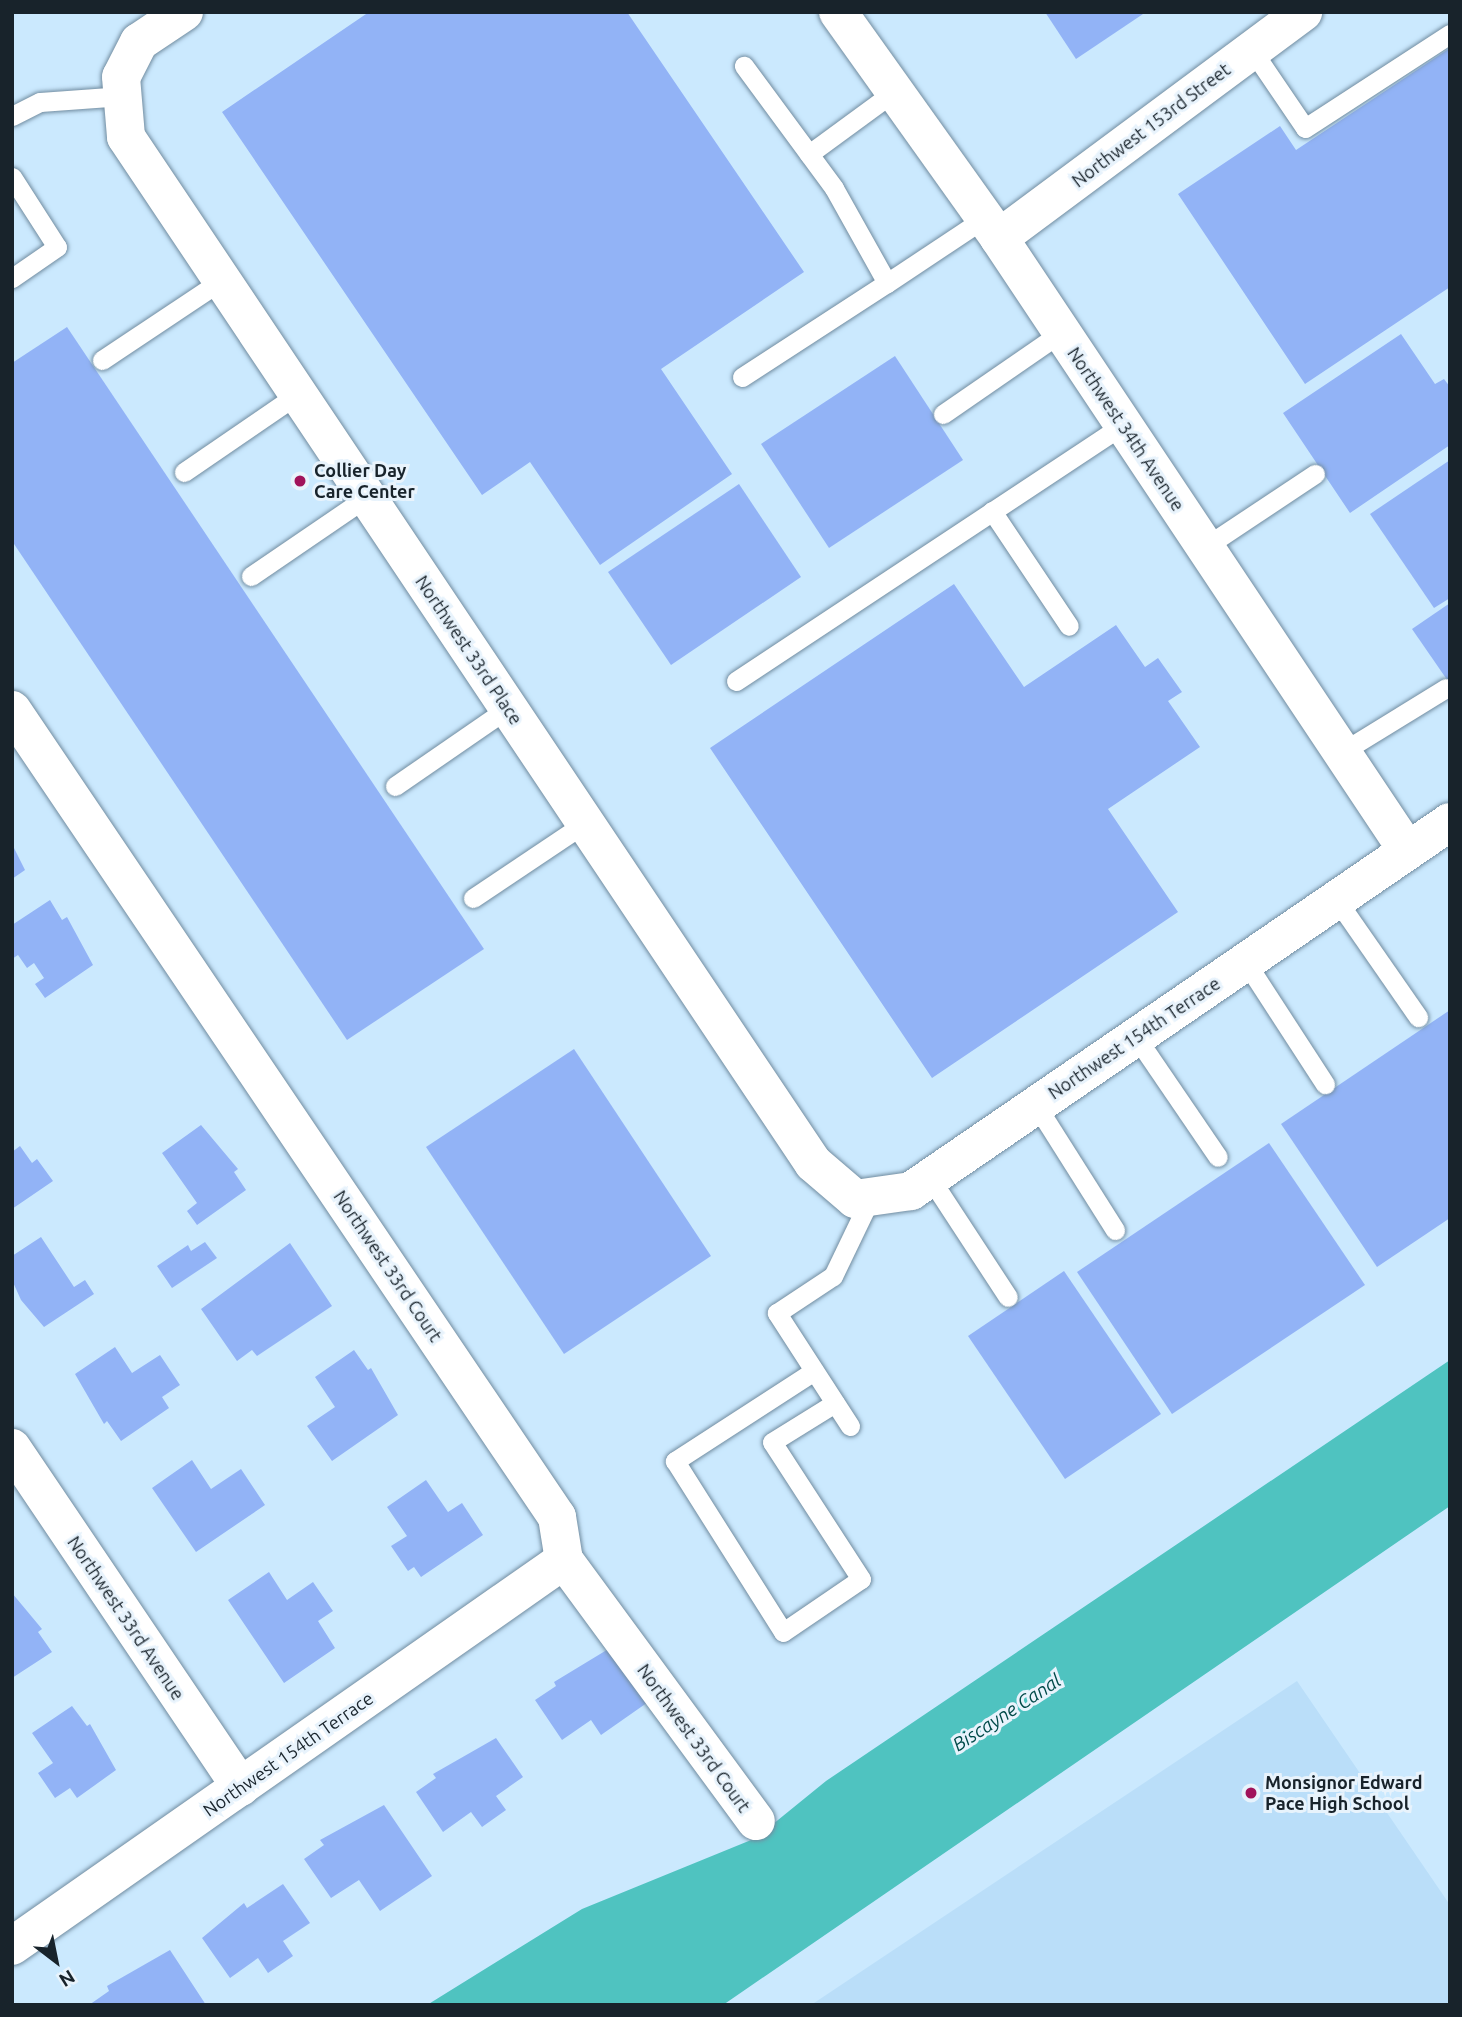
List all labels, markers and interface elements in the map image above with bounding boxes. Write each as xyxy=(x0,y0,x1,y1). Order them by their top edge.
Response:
street label: Northwest 153rd Street xyxy=(1068,58,1234,192)
street label: Northwest 34th Avenue xyxy=(1063,343,1189,515)
place label: Collier Day Care Center xyxy=(314,460,415,503)
marker: Collier Day Care Center xyxy=(292,473,308,489)
street label: Northwest 33rd Place xyxy=(411,571,527,729)
street label: Northwest 154th Terrace xyxy=(1044,972,1224,1104)
street label: Northwest 33rd Court xyxy=(329,1186,447,1346)
street label: Northwest 33rd Avenue xyxy=(63,1532,189,1704)
street label: Northwest 33rd Court xyxy=(633,1660,755,1816)
water label: Biscayne Canal xyxy=(948,1669,1066,1757)
street label: Northwest 154th Terrace xyxy=(199,1687,377,1821)
place label: Monsignor Edward Pace High School xyxy=(1265,1772,1423,1814)
marker: Monsignor Edward Pace High School xyxy=(1243,1785,1259,1801)
north arrow xyxy=(21,1926,91,1996)
text: N xyxy=(55,1966,79,1992)

